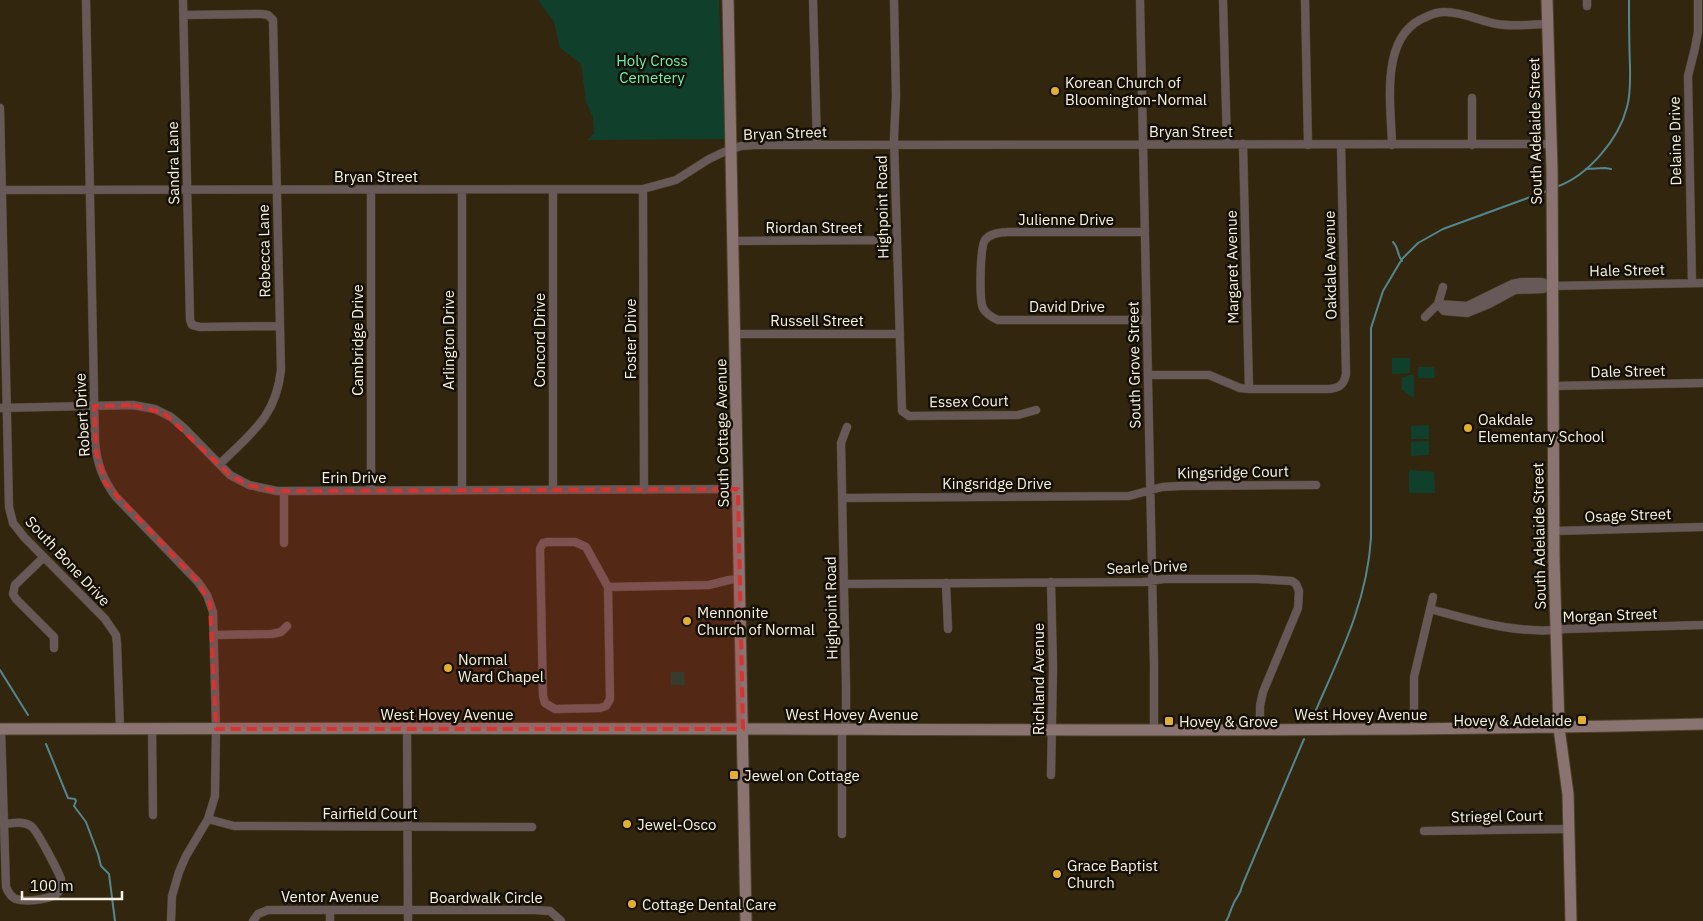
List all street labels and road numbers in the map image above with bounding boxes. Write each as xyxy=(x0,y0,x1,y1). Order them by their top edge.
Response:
street label: South Adelaide Street xyxy=(1524,57,1546,205)
street label: Delaine Drive xyxy=(1665,96,1685,186)
street label: Sandra Lane xyxy=(163,121,183,205)
street label: Bryan Street xyxy=(743,122,827,144)
street label: Bryan Street xyxy=(1149,122,1233,141)
street label: Highpoint Road xyxy=(872,155,892,259)
street label: Bryan Street xyxy=(334,167,418,186)
street label: Rebecca Lane xyxy=(254,204,274,298)
street label: Julienne Drive xyxy=(1018,210,1114,229)
street label: Margaret Avenue xyxy=(1222,210,1242,324)
street label: Oakdale Avenue xyxy=(1320,210,1340,320)
street label: Riordan Street xyxy=(765,218,863,237)
street label: Hale Street xyxy=(1589,260,1665,280)
street label: Cambridge Drive xyxy=(348,284,367,396)
street label: Arlington Drive xyxy=(439,290,458,390)
street label: Concord Drive xyxy=(530,293,549,387)
street label: David Drive xyxy=(1029,297,1105,316)
street label: Foster Drive xyxy=(621,299,640,379)
street label: South Grove Street xyxy=(1123,301,1145,429)
street label: Russell Street xyxy=(770,311,864,330)
street label: South Cottage Avenue xyxy=(711,358,733,508)
street label: Dale Street xyxy=(1590,361,1666,381)
street label: Robert Drive xyxy=(70,373,94,457)
street label: Essex Court xyxy=(929,391,1009,411)
street label: Kingsridge Court xyxy=(1177,462,1289,482)
street label: South Adelaide Street xyxy=(1528,462,1550,610)
street label: Erin Drive xyxy=(322,468,386,487)
street label: Kingsridge Drive xyxy=(942,474,1052,493)
street label: Osage Street xyxy=(1584,504,1672,526)
street label: South Bone Drive xyxy=(21,512,115,610)
street label: Highpoint Road xyxy=(821,556,841,660)
street label: Searle Drive xyxy=(1106,556,1188,578)
street label: Morgan Street xyxy=(1562,604,1658,626)
street label: Richland Avenue xyxy=(1029,623,1048,735)
street label: West Hovey Avenue xyxy=(381,705,513,724)
street label: West Hovey Avenue xyxy=(786,705,918,724)
street label: West Hovey Avenue xyxy=(1295,705,1427,724)
street label: Fairfield Court xyxy=(322,804,418,823)
street label: Striegel Court xyxy=(1451,806,1543,826)
street label: Ventor Avenue xyxy=(281,887,379,906)
street label: Boardwalk Circle xyxy=(429,888,543,907)

